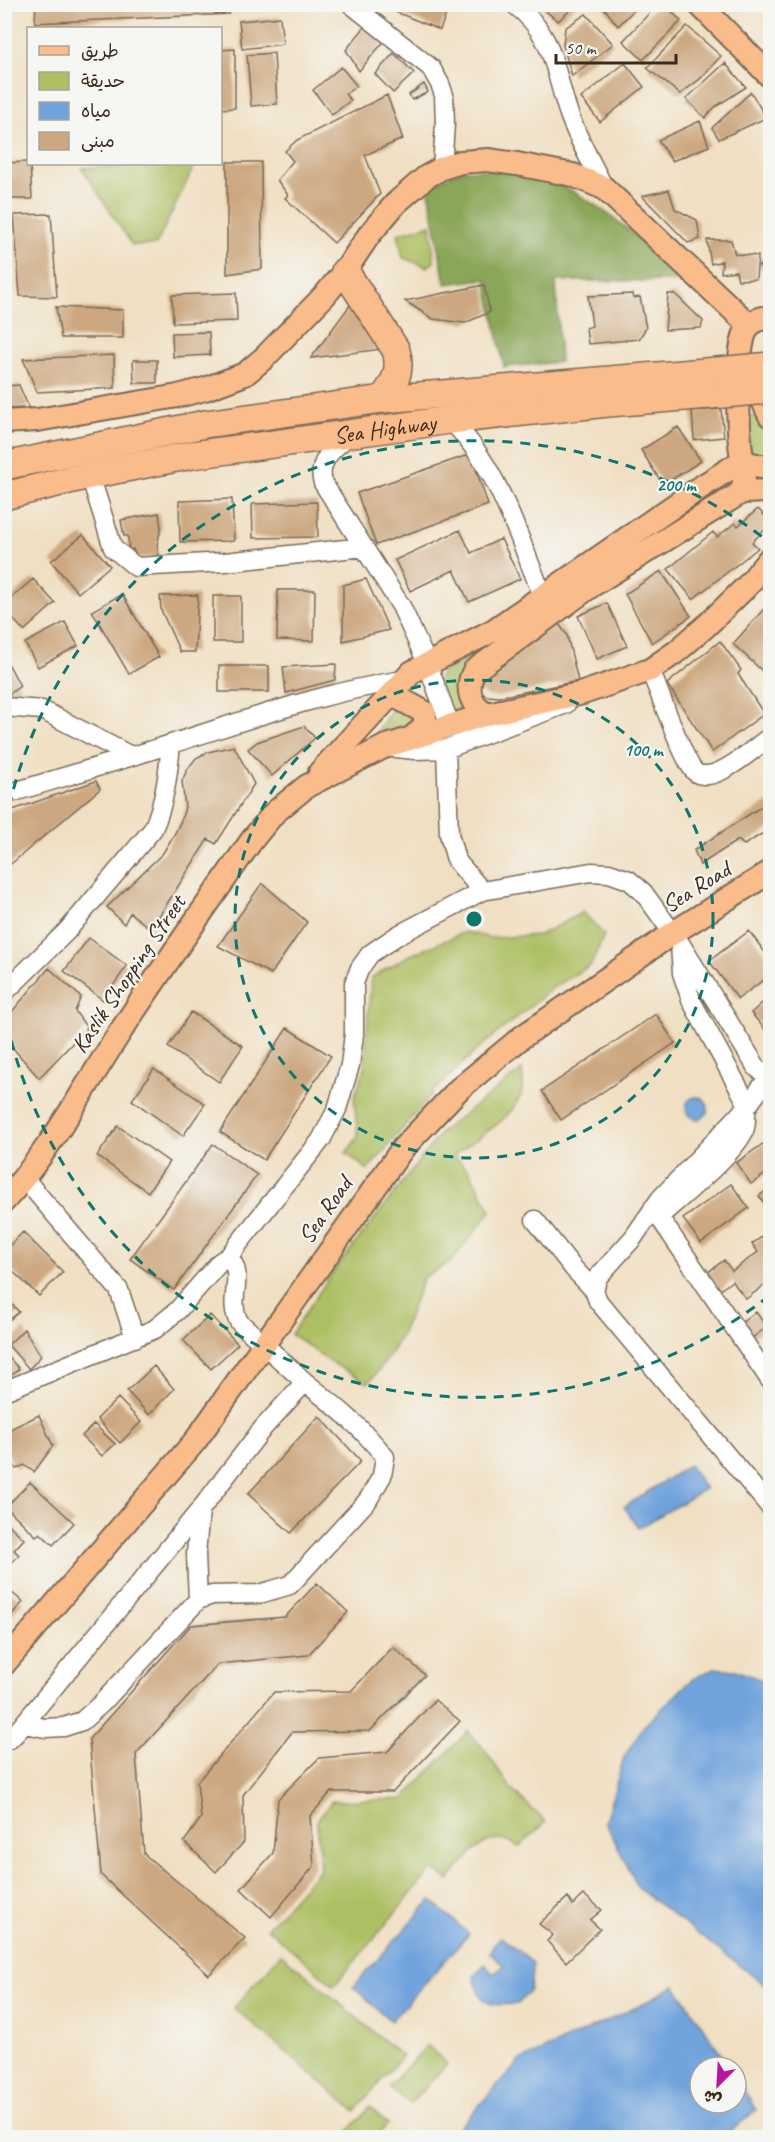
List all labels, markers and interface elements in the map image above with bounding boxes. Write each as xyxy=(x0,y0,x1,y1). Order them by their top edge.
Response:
legend xyxy=(27,27,222,165)
scale bar xyxy=(556,27,676,65)
text: 50 m xyxy=(565,37,598,59)
text: طريق xyxy=(81,40,119,62)
text: حديقة xyxy=(81,70,125,92)
text: مياه xyxy=(81,100,111,122)
text: مبنى xyxy=(81,130,115,152)
street label: Sea Highway xyxy=(332,407,439,451)
text: 200 m xyxy=(657,474,697,496)
text: 100 m xyxy=(624,739,664,761)
street label: Sea Road xyxy=(656,853,739,920)
street label: Kaslik Shopping Street xyxy=(64,888,193,1059)
centre of rings xyxy=(464,909,484,929)
street label: Sea Road xyxy=(291,1168,361,1249)
north arrow xyxy=(688,2055,748,2115)
text: ش xyxy=(700,2085,724,2111)

